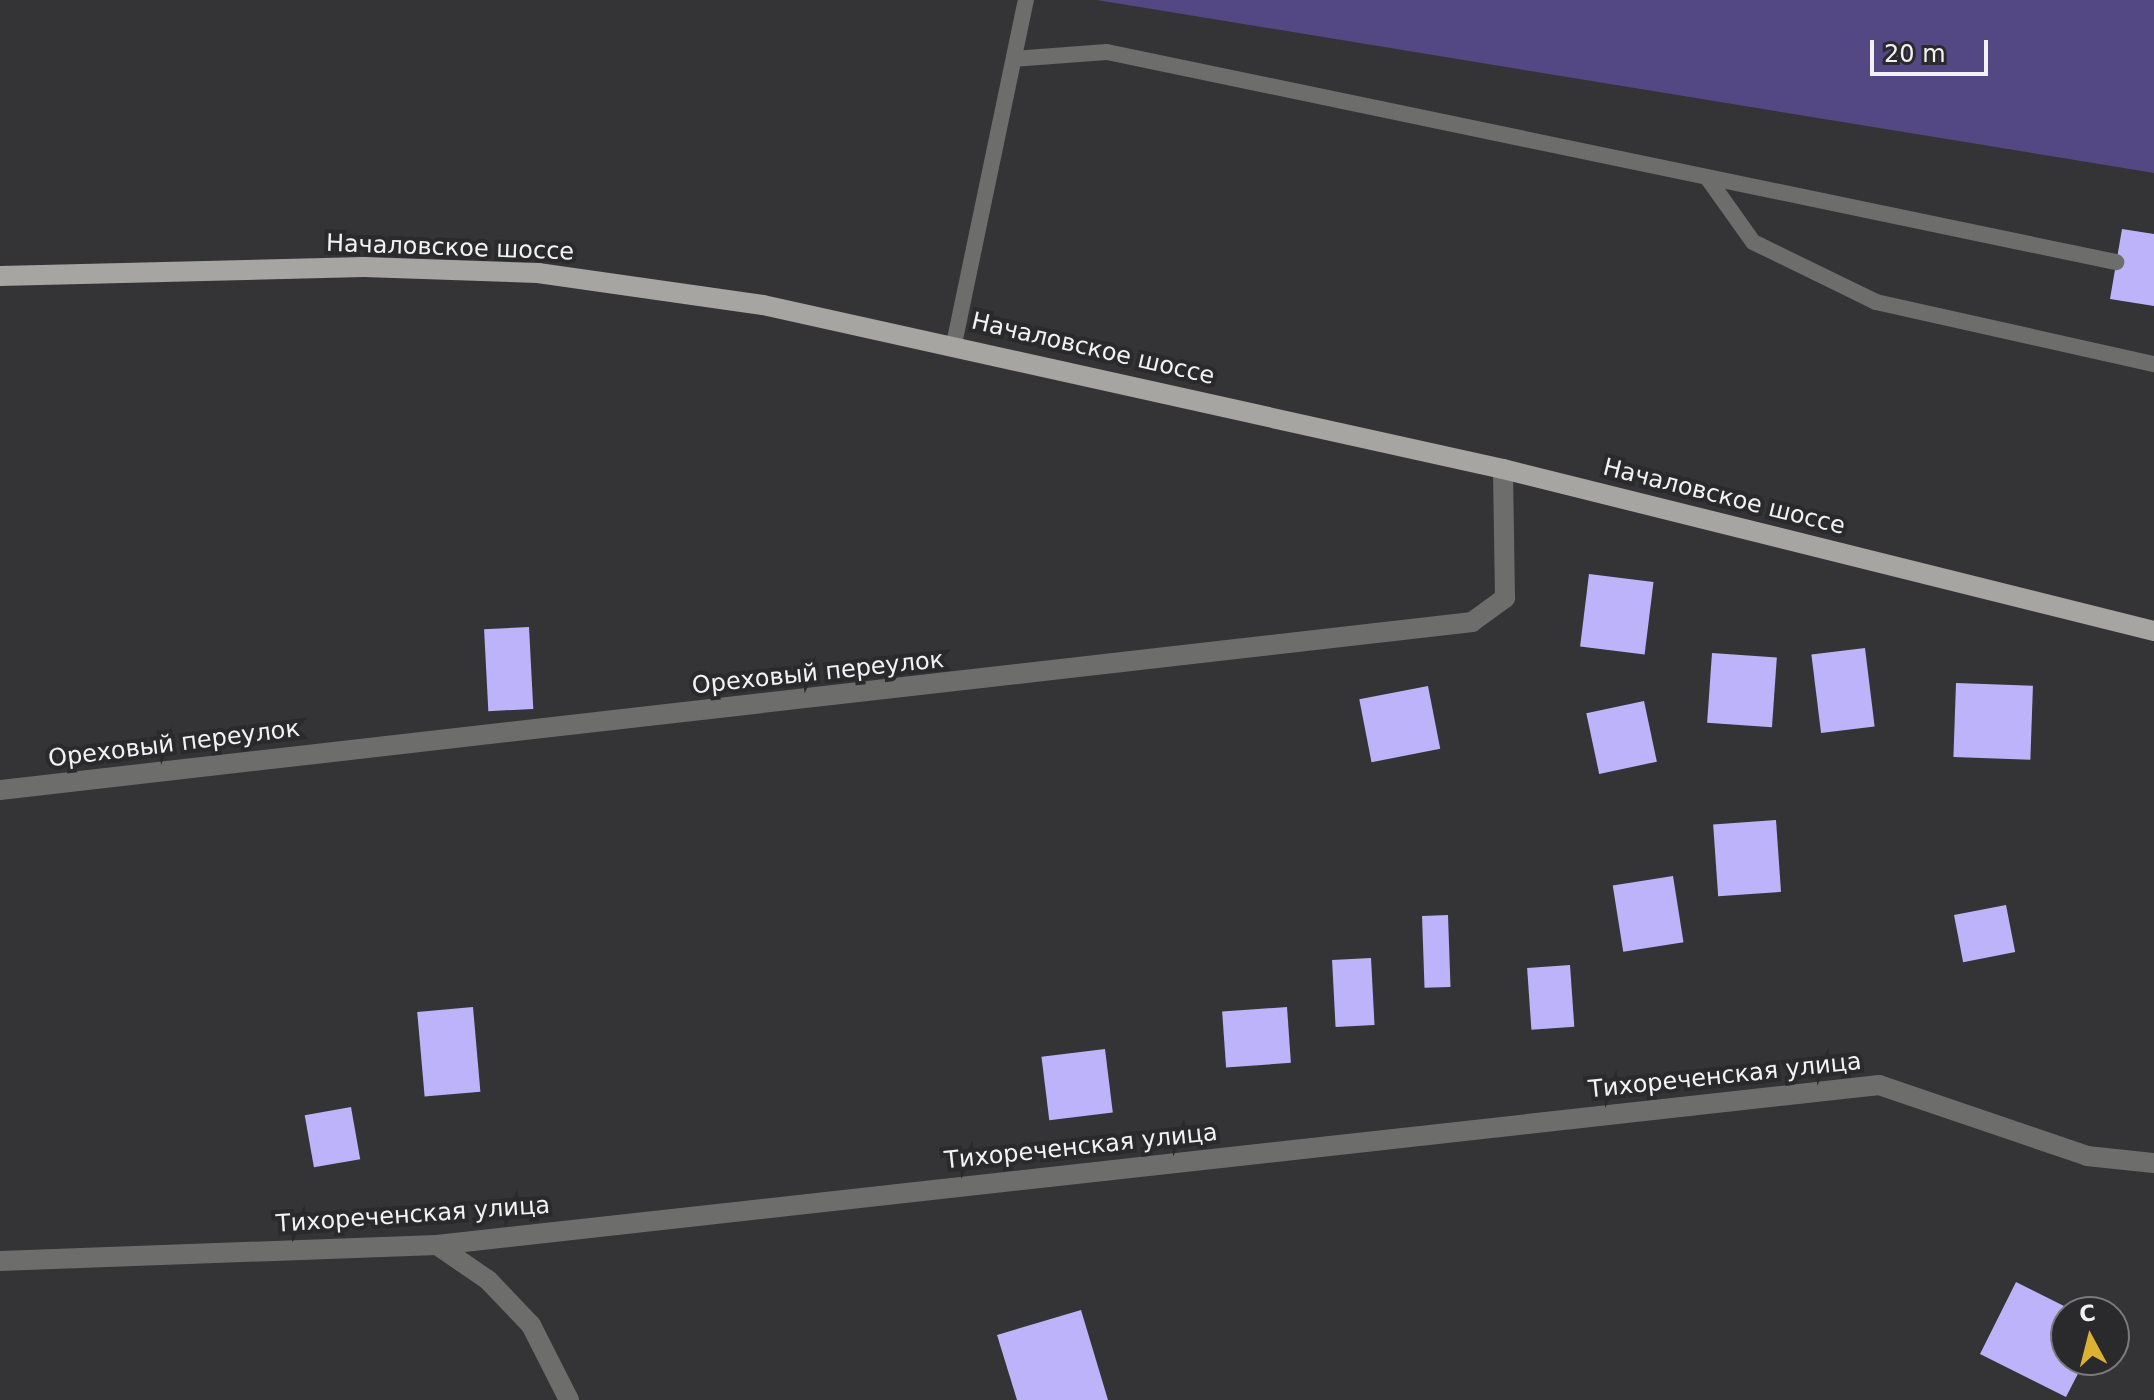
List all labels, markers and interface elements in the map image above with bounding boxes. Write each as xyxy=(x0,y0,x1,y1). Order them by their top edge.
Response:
scale bar xyxy=(1874,24,1992,74)
text: 20 m xyxy=(1884,40,1946,68)
street label: Началовское шоссе xyxy=(325,229,575,267)
street label: Началовское шоссе xyxy=(969,307,1217,391)
street label: Началовское шоссе xyxy=(1600,453,1848,541)
street label: Ореховый переулок xyxy=(691,645,945,701)
street label: Ореховый переулок xyxy=(47,714,301,774)
street label: Тихореченская улица xyxy=(1587,1047,1863,1105)
street label: Тихореченская улица xyxy=(943,1118,1219,1176)
street label: Тихореченская улица xyxy=(275,1191,551,1239)
north arrow xyxy=(2050,1296,2130,1376)
text: С xyxy=(2078,1300,2097,1327)

